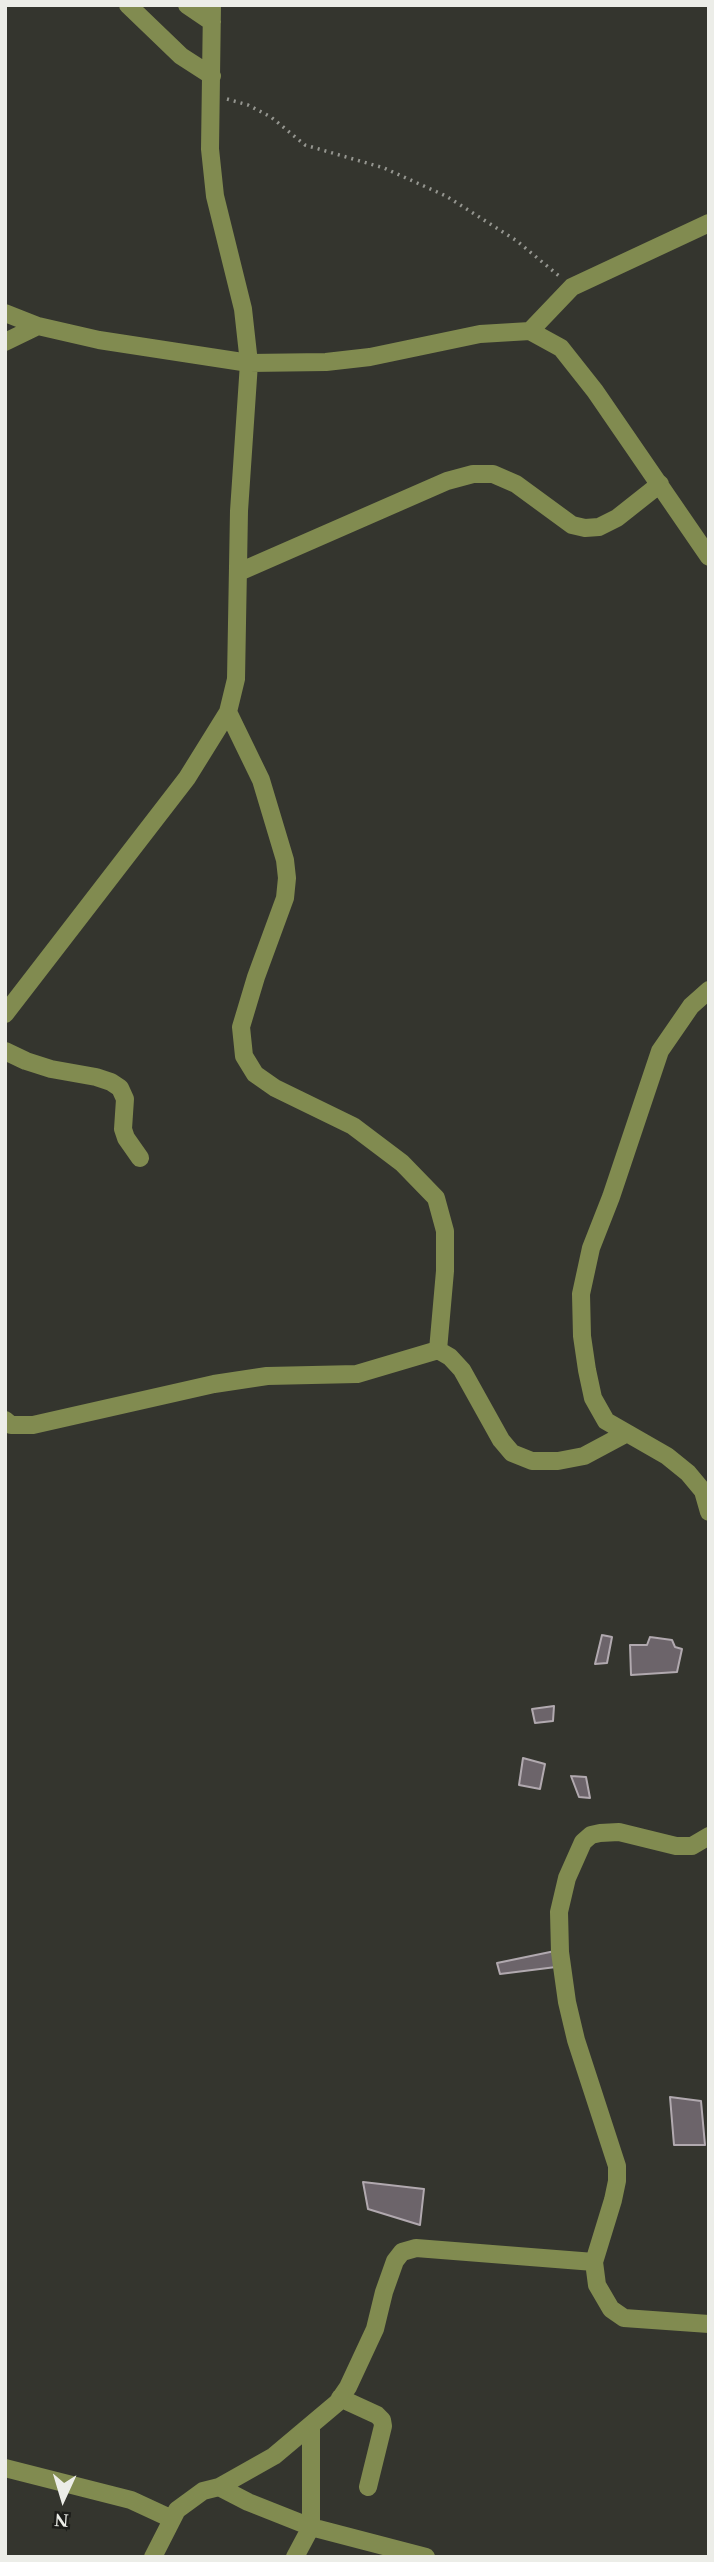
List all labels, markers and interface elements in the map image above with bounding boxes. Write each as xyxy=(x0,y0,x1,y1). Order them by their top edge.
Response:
north arrow xyxy=(28,2464,98,2534)
text: N xyxy=(54,2509,69,2531)

